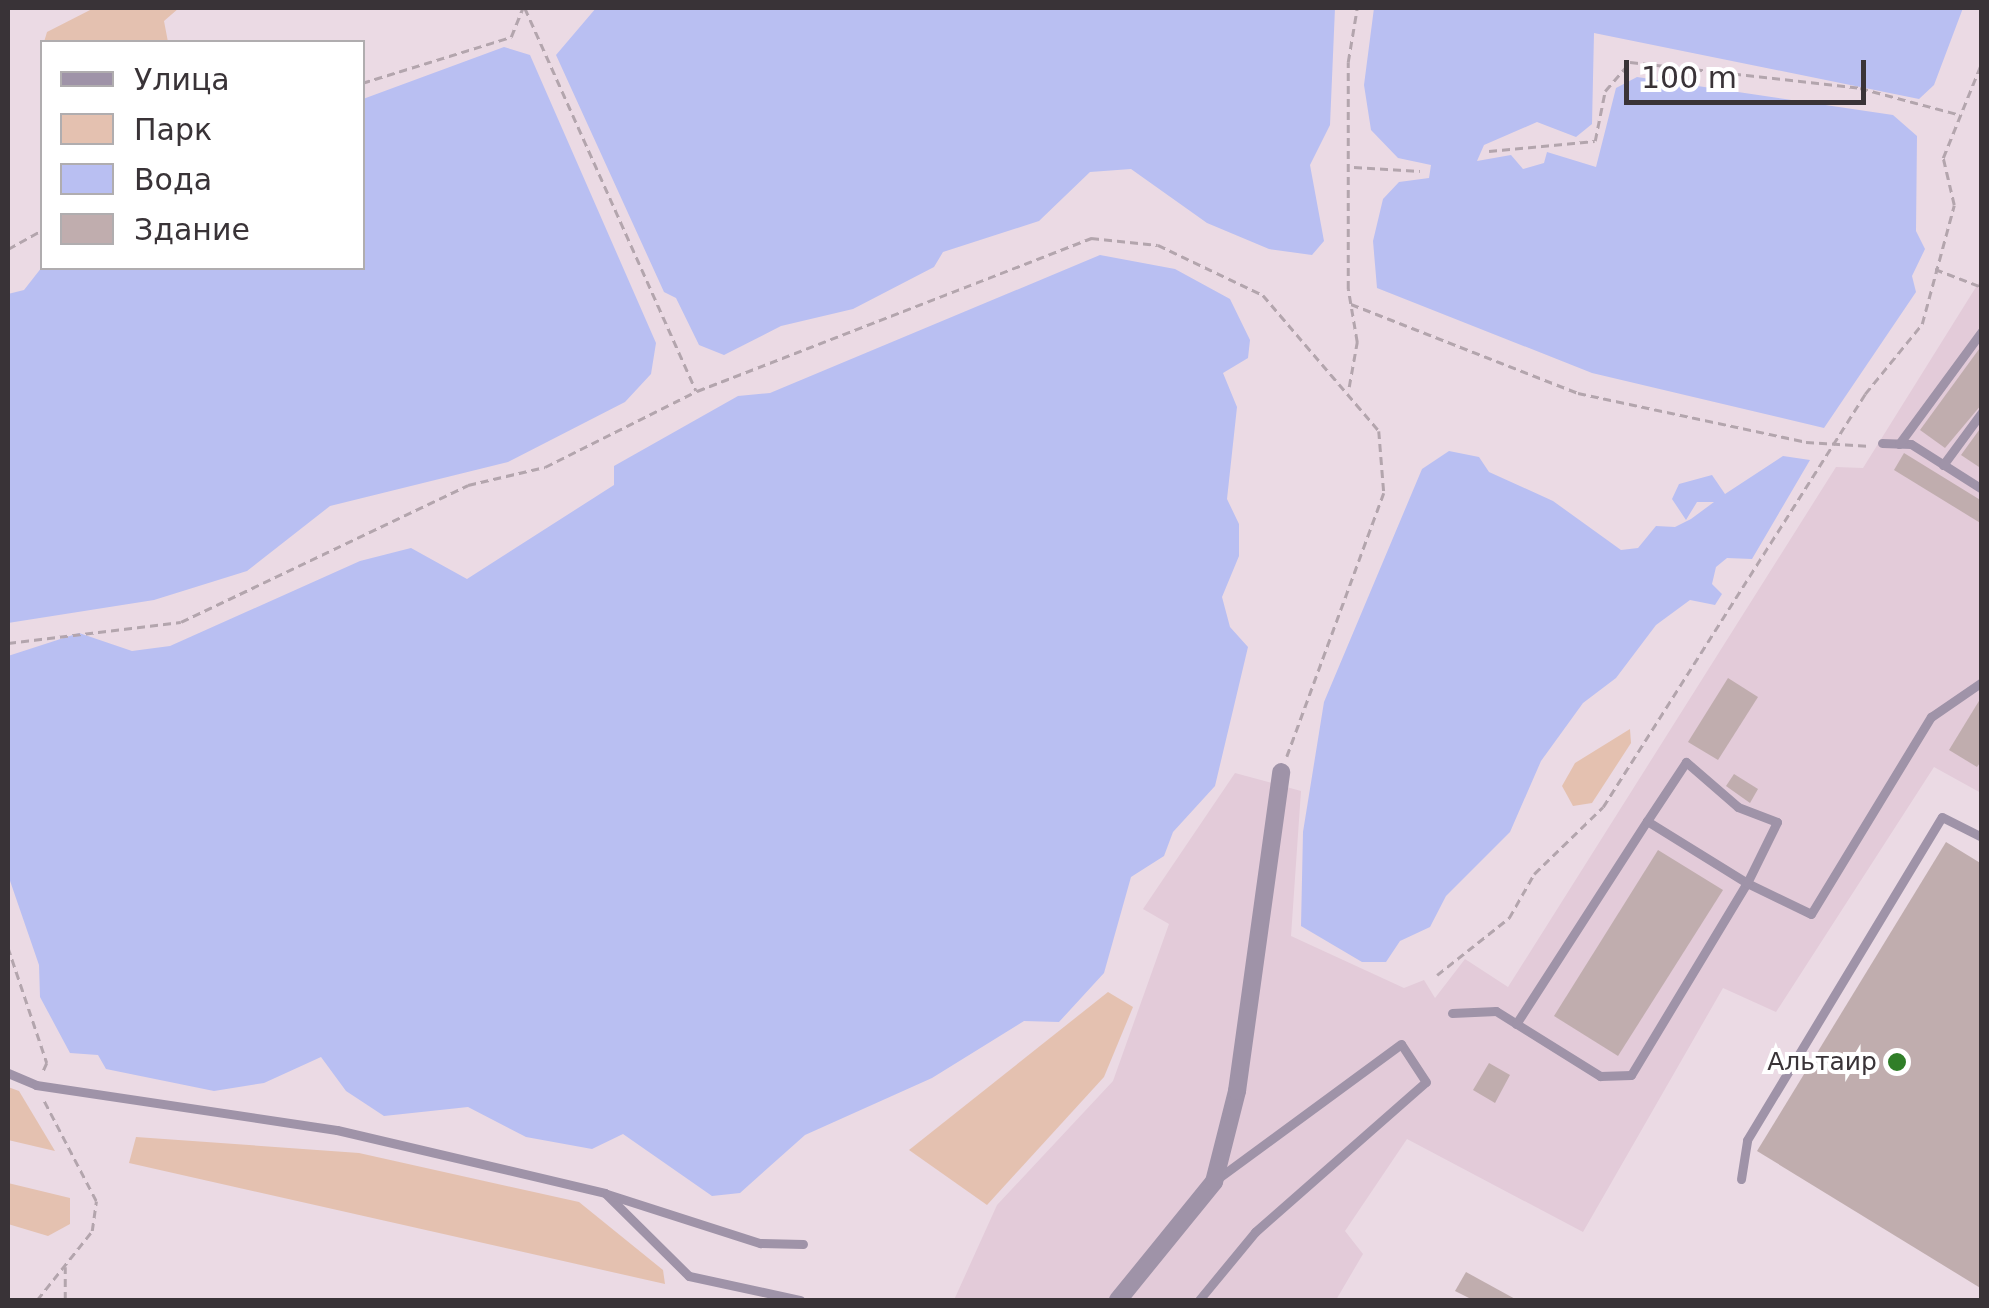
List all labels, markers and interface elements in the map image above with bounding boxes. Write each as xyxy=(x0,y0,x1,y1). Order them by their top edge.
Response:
legend xyxy=(40,40,365,270)
scale bar xyxy=(1629,40,1872,102)
text: 100 m xyxy=(1641,60,1737,95)
text: Улица xyxy=(134,62,230,97)
text: Парк xyxy=(134,112,212,147)
text: Вода xyxy=(134,162,212,197)
text: Здание xyxy=(134,212,250,247)
place label: Альтаир xyxy=(1767,1047,1877,1077)
marker: Альтаир xyxy=(1886,1051,1908,1073)

